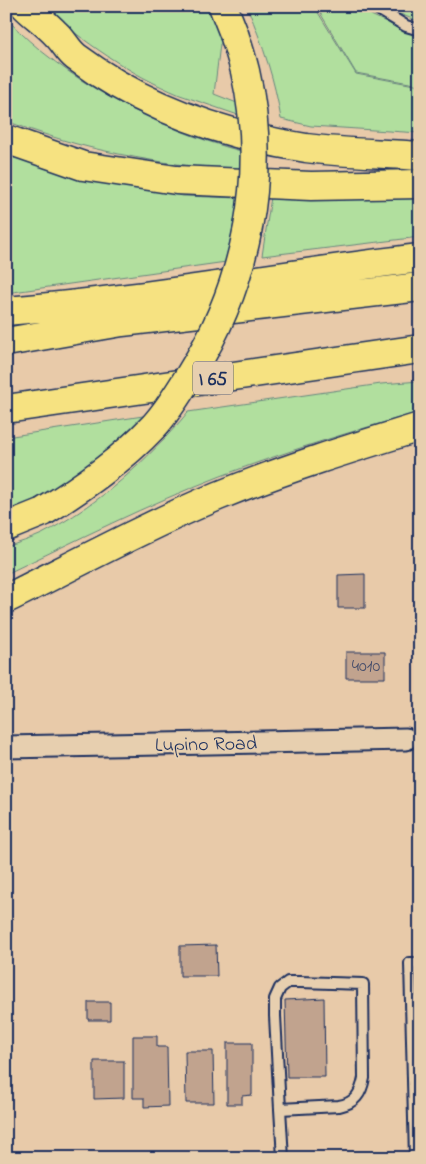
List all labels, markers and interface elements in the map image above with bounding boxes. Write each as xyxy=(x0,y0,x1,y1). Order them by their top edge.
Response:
road number: I 65 xyxy=(193,362,233,394)
house number: 4010 xyxy=(352,654,381,680)
street label: Lupino Road xyxy=(155,730,257,761)

